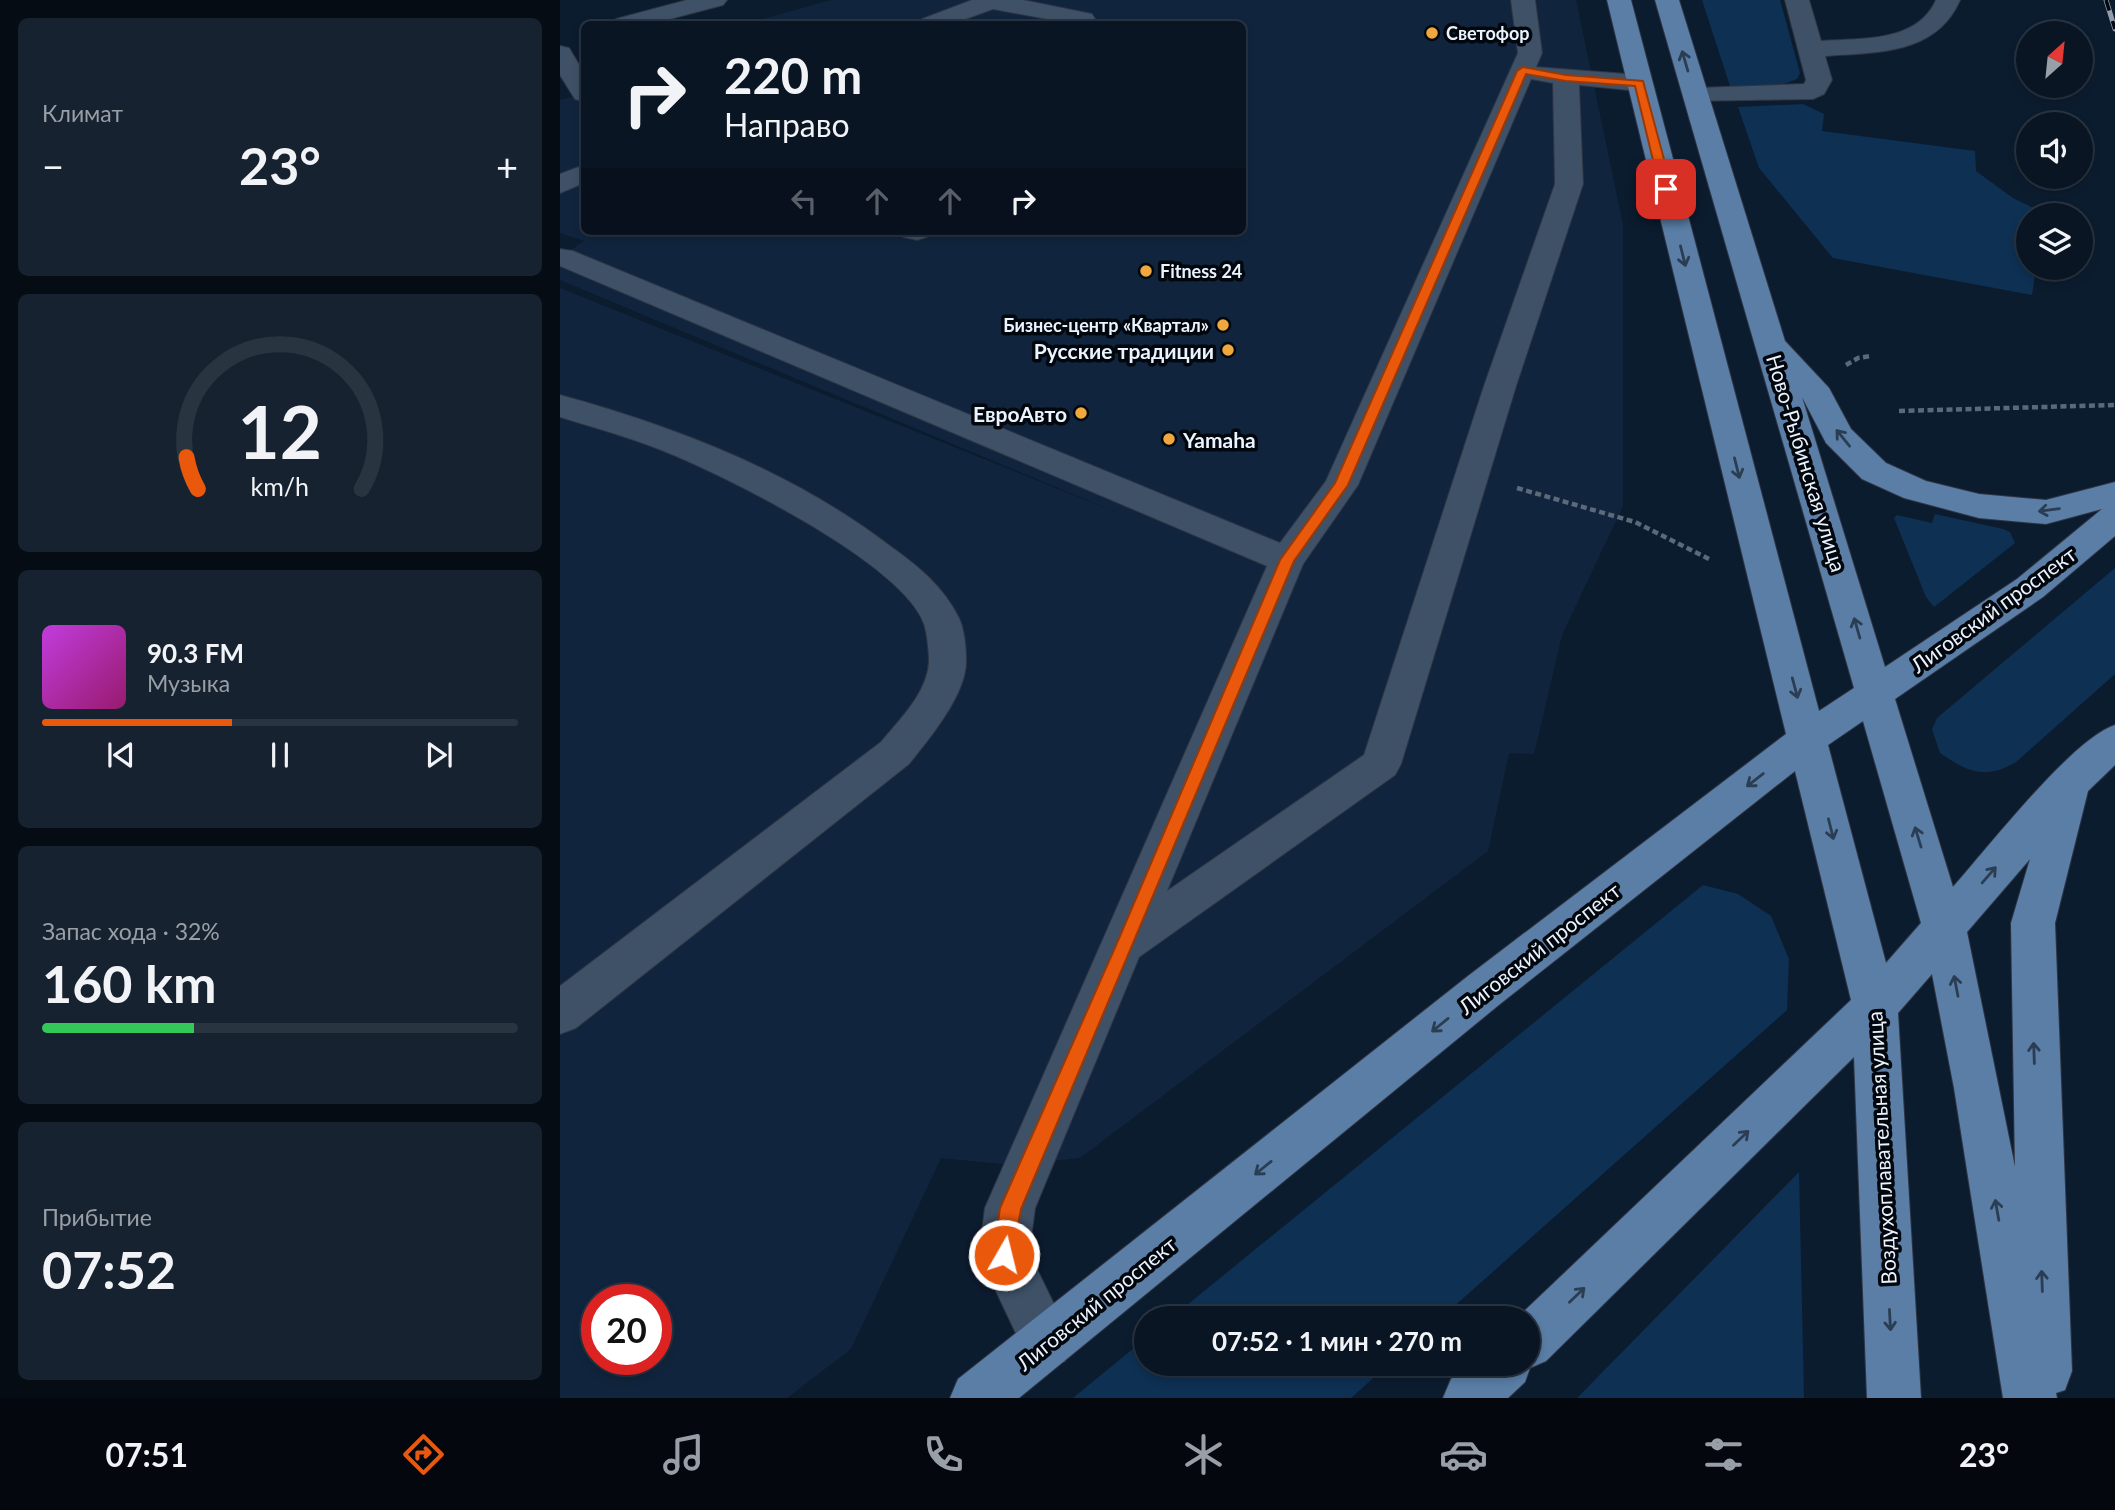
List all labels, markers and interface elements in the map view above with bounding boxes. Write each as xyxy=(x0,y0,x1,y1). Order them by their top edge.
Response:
north arrow xyxy=(2016,21,2093,98)
map controls xyxy=(2016,21,2093,280)
place label: Светофор xyxy=(1446,22,1530,44)
marker: Светофор xyxy=(1424,25,1440,41)
text: 220 m xyxy=(724,46,862,104)
icon: right xyxy=(609,49,700,140)
one-way arrow xyxy=(1678,50,1691,72)
text: Климат xyxy=(42,99,123,127)
text: Направо xyxy=(724,105,850,144)
button: sound xyxy=(2016,112,2093,189)
text: 23° xyxy=(239,134,321,196)
text: − xyxy=(42,143,64,189)
text: + xyxy=(496,143,518,189)
pin xyxy=(1636,159,1696,219)
icon: arrive xyxy=(1647,170,1685,208)
icon: left xyxy=(785,182,823,220)
icon: ahead xyxy=(858,182,896,220)
icon: ahead xyxy=(931,182,969,220)
icon: right xyxy=(1004,182,1042,220)
button: layers xyxy=(2016,203,2093,280)
one-way arrow xyxy=(1677,244,1690,267)
place label: Fitness 24 xyxy=(1160,260,1242,282)
marker: Fitness 24 xyxy=(1138,263,1154,279)
place label: Бизнес-центр «Квартал» xyxy=(1003,314,1209,336)
marker: Бизнес-центр «Квартал» xyxy=(1215,317,1231,333)
place label: Русские традиции xyxy=(1034,338,1214,363)
marker: Русские традиции xyxy=(1220,342,1236,358)
street label: Ново-Рыбинская улица xyxy=(1762,351,1852,575)
text: 12 xyxy=(238,387,322,475)
place label: ЕвроАвто xyxy=(973,401,1067,426)
marker: ЕвроАвто xyxy=(1073,405,1089,421)
place label: Yamaha xyxy=(1182,427,1256,452)
one-way arrow xyxy=(1835,429,1851,447)
marker: Yamaha xyxy=(1161,431,1177,447)
one-way arrow xyxy=(1731,457,1744,479)
text: km/h xyxy=(251,471,309,501)
one-way arrow xyxy=(2038,503,2061,516)
street label: Лиговский проспект xyxy=(1905,540,2081,678)
one-way arrow xyxy=(1849,617,1862,639)
text: 90.3 FM xyxy=(147,637,244,669)
text: Музыка xyxy=(147,669,230,697)
one-way arrow xyxy=(1789,677,1802,699)
icon: previous xyxy=(102,736,140,774)
icon: pause xyxy=(261,736,299,774)
icon: next xyxy=(420,736,458,774)
one-way arrow xyxy=(1746,773,1765,788)
one-way arrow xyxy=(1825,817,1838,839)
one-way arrow xyxy=(1910,826,1923,848)
one-way arrow xyxy=(1981,866,1997,884)
street label: Лиговский проспект xyxy=(1452,877,1625,1019)
text: Запас хода · 32% xyxy=(42,917,220,945)
text: 160 km xyxy=(42,952,216,1014)
one-way arrow xyxy=(1949,975,1963,998)
street label: Воздухоплавательная улица xyxy=(1861,1011,1901,1285)
one-way arrow xyxy=(1432,1018,1450,1033)
one-way arrow xyxy=(2028,1042,2041,1065)
one-way arrow xyxy=(1732,1129,1749,1146)
one-way arrow xyxy=(1255,1161,1273,1176)
one-way arrow xyxy=(1990,1199,2003,1222)
text: Прибытие xyxy=(42,1203,152,1231)
position arrow xyxy=(967,1218,1041,1292)
street label: Лиговский проспект xyxy=(1010,1231,1181,1376)
text: 07:52 xyxy=(42,1238,176,1300)
one-way arrow xyxy=(2036,1270,2049,1293)
speed limit sign: 20 xyxy=(581,1284,672,1375)
one-way arrow xyxy=(1568,1287,1585,1304)
one-way arrow xyxy=(1884,1308,1897,1331)
text: 07:52 · 1 мин · 270 m xyxy=(1212,1325,1462,1357)
icon: directions xyxy=(399,1430,448,1479)
icon: music xyxy=(659,1430,708,1479)
icon: phone xyxy=(919,1430,968,1479)
icon: climate xyxy=(1179,1430,1228,1479)
icon: car xyxy=(1439,1430,1488,1479)
icon: filters xyxy=(1699,1430,1748,1479)
text: 07:51 xyxy=(106,1435,188,1474)
text: 23° xyxy=(1959,1435,2009,1474)

